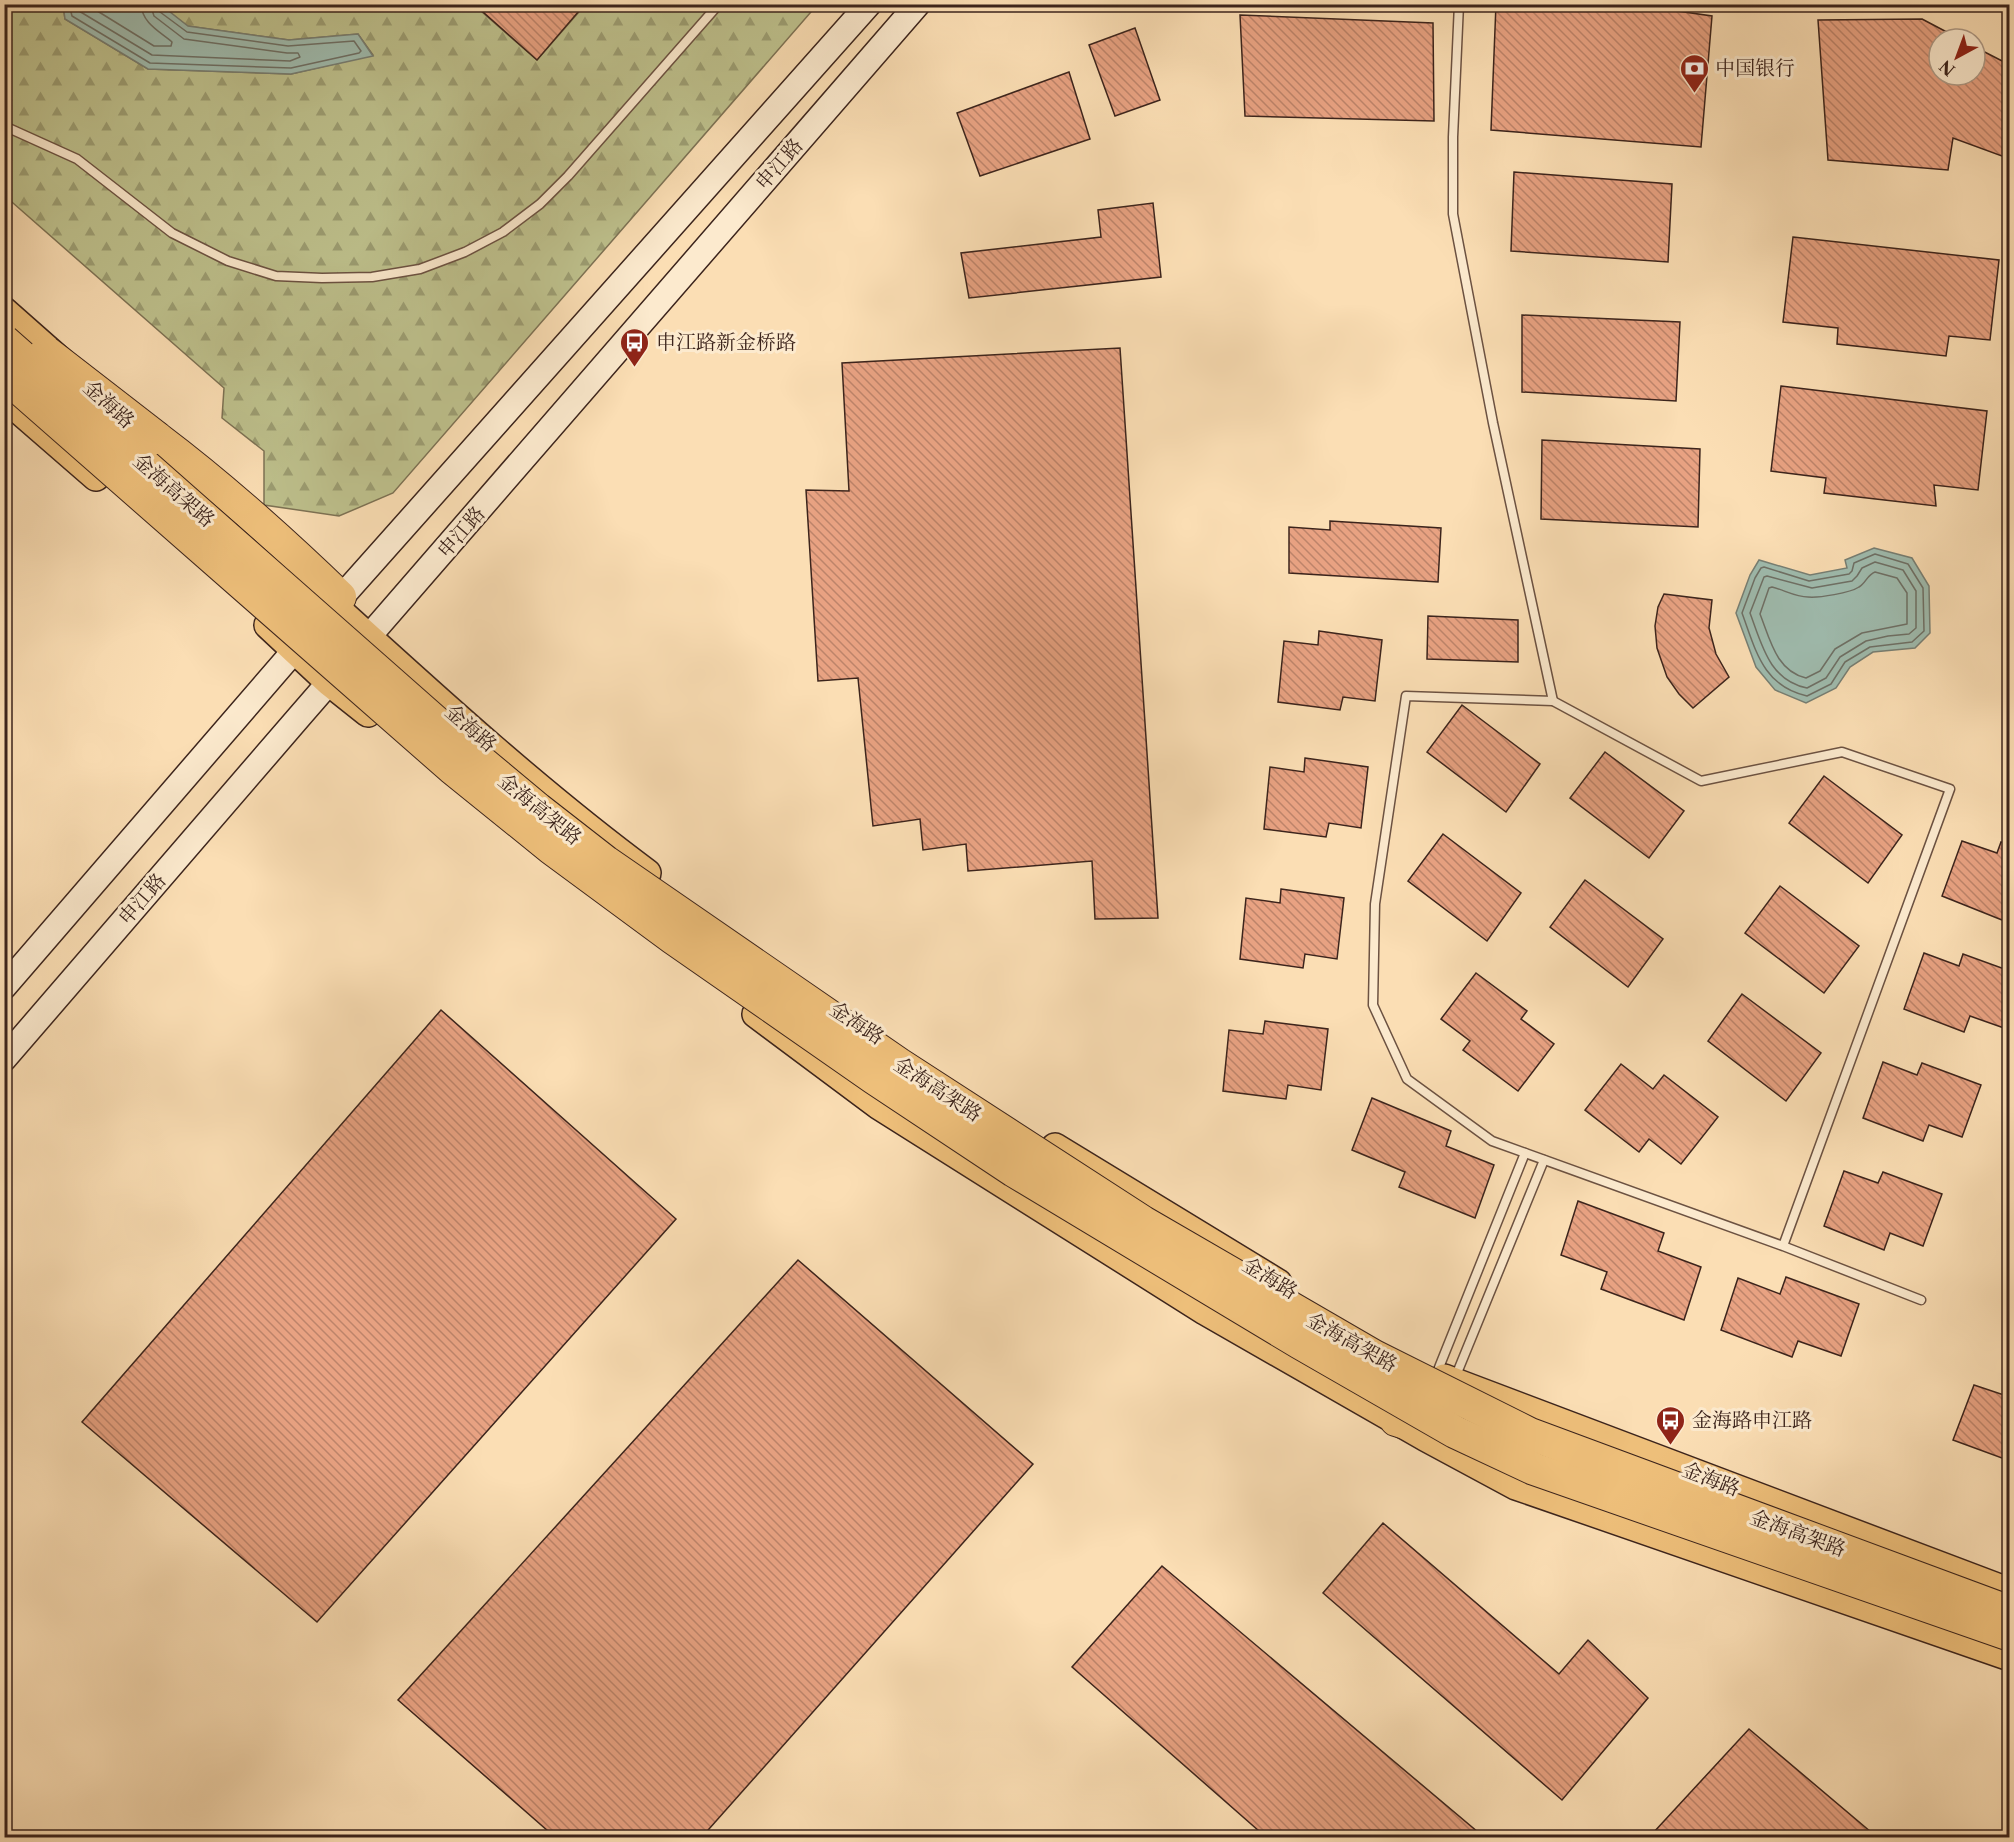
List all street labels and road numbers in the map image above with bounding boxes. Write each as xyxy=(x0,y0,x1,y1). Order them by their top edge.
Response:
street label: 申江路 xyxy=(750,133,808,195)
street label: 金海路 xyxy=(79,375,139,433)
street label: 金海高架路 xyxy=(128,448,220,532)
street label: 申江路 xyxy=(432,501,490,563)
street label: 金海路 xyxy=(440,699,502,757)
street label: 金海高架路 xyxy=(494,768,586,850)
street label: 申江路 xyxy=(113,868,171,930)
street label: 金海路 xyxy=(825,997,889,1049)
street label: 金海高架路 xyxy=(890,1052,986,1126)
street label: 金海路 xyxy=(1238,1252,1302,1304)
street label: 金海高架路 xyxy=(1302,1307,1402,1377)
street label: 金海路 xyxy=(1679,1457,1743,1501)
street label: 金海高架路 xyxy=(1747,1505,1849,1561)

